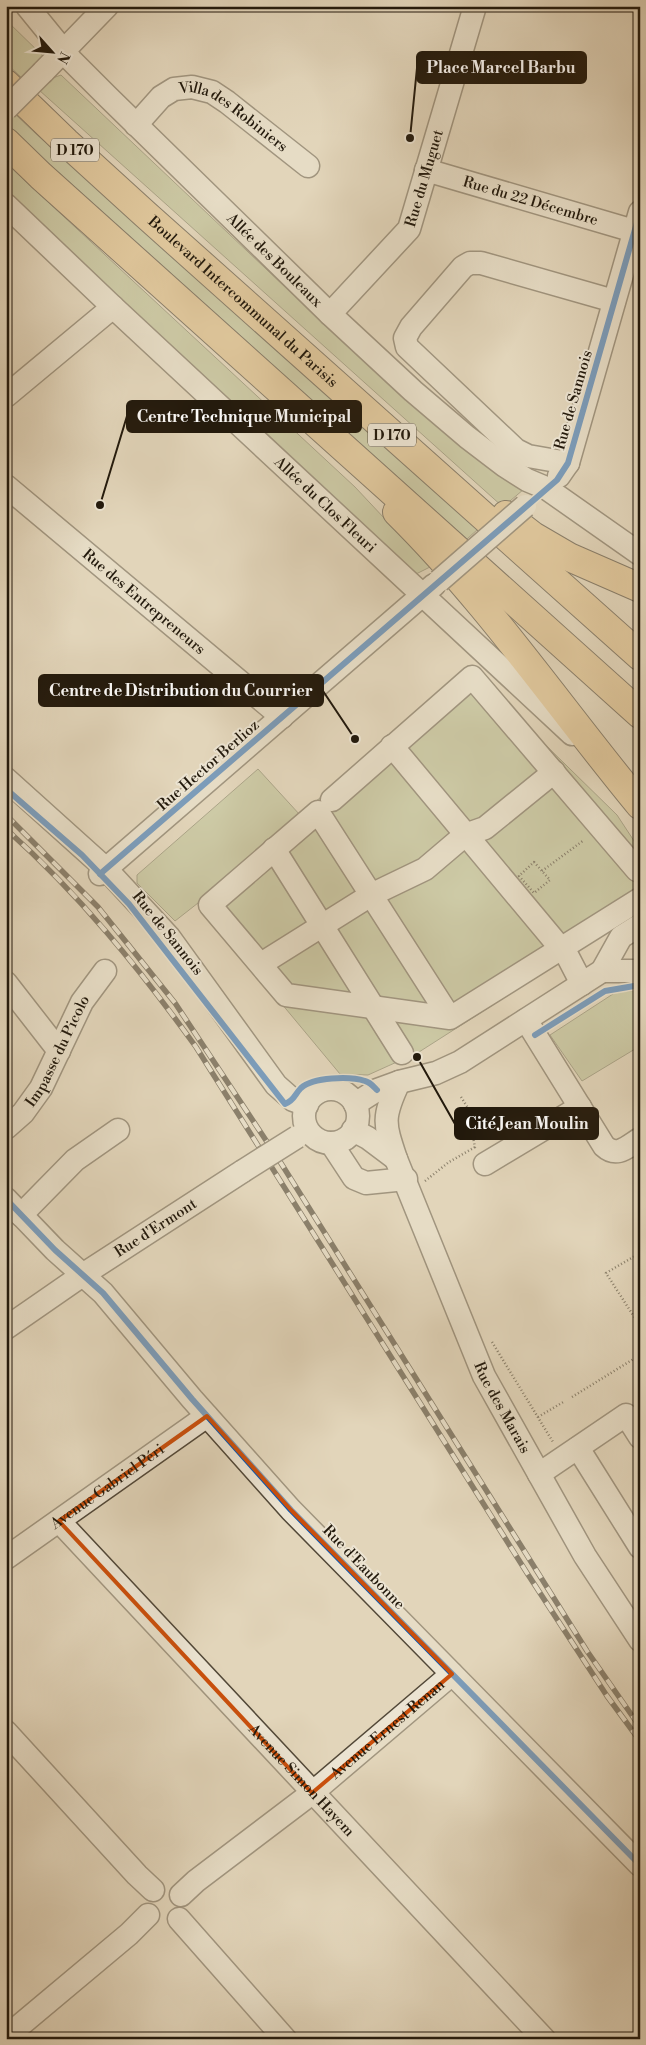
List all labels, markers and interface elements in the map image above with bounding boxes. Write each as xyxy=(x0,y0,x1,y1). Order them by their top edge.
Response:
north arrow xyxy=(28,28,78,78)
text: N xyxy=(52,48,73,66)
callout: Place Marcel Barbu xyxy=(417,52,586,83)
text: Place Marcel Barbu xyxy=(426,58,576,78)
street label: Villa des Robiniers xyxy=(177,78,291,156)
street label: Rue du Muguet xyxy=(401,127,448,229)
road number: D 170 xyxy=(51,138,99,162)
street label: Rue du 22 Décembre xyxy=(461,172,600,230)
street label: Allée des Bouleaux xyxy=(222,209,326,312)
street label: Boulevard Intercommunal du Parisis xyxy=(143,212,342,392)
street label: Rue de Sannois xyxy=(550,348,597,452)
callout: Centre Technique Municipal xyxy=(127,401,361,432)
text: Centre Technique Municipal xyxy=(137,407,352,427)
road number: D 170 xyxy=(368,424,416,446)
street label: Allée du Clos Fleuri xyxy=(269,452,380,557)
street label: Rue des Entrepreneurs xyxy=(78,545,209,659)
callout: Centre de Distribution du Courrier xyxy=(39,675,323,706)
text: Centre de Distribution du Courrier xyxy=(49,681,313,701)
street label: Rue Hector Berlioz xyxy=(153,716,263,815)
street label: Rue de Sannois xyxy=(128,887,207,979)
street label: Impasse du Picolo xyxy=(21,991,94,1111)
callout: Cité Jean Moulin xyxy=(455,1108,598,1139)
text: Cité Jean Moulin xyxy=(465,1114,589,1134)
street label: Rue d'Ermont xyxy=(111,1194,201,1262)
street label: Rue des Marais xyxy=(469,1359,535,1457)
street label: Avenue Gabriel Péri xyxy=(46,1440,168,1534)
street label: Rue d'Eaubonne xyxy=(318,1521,409,1614)
street label: Avenue Ernest Renan xyxy=(326,1675,449,1784)
street label: Avenue Simon Hayem xyxy=(243,1720,358,1841)

